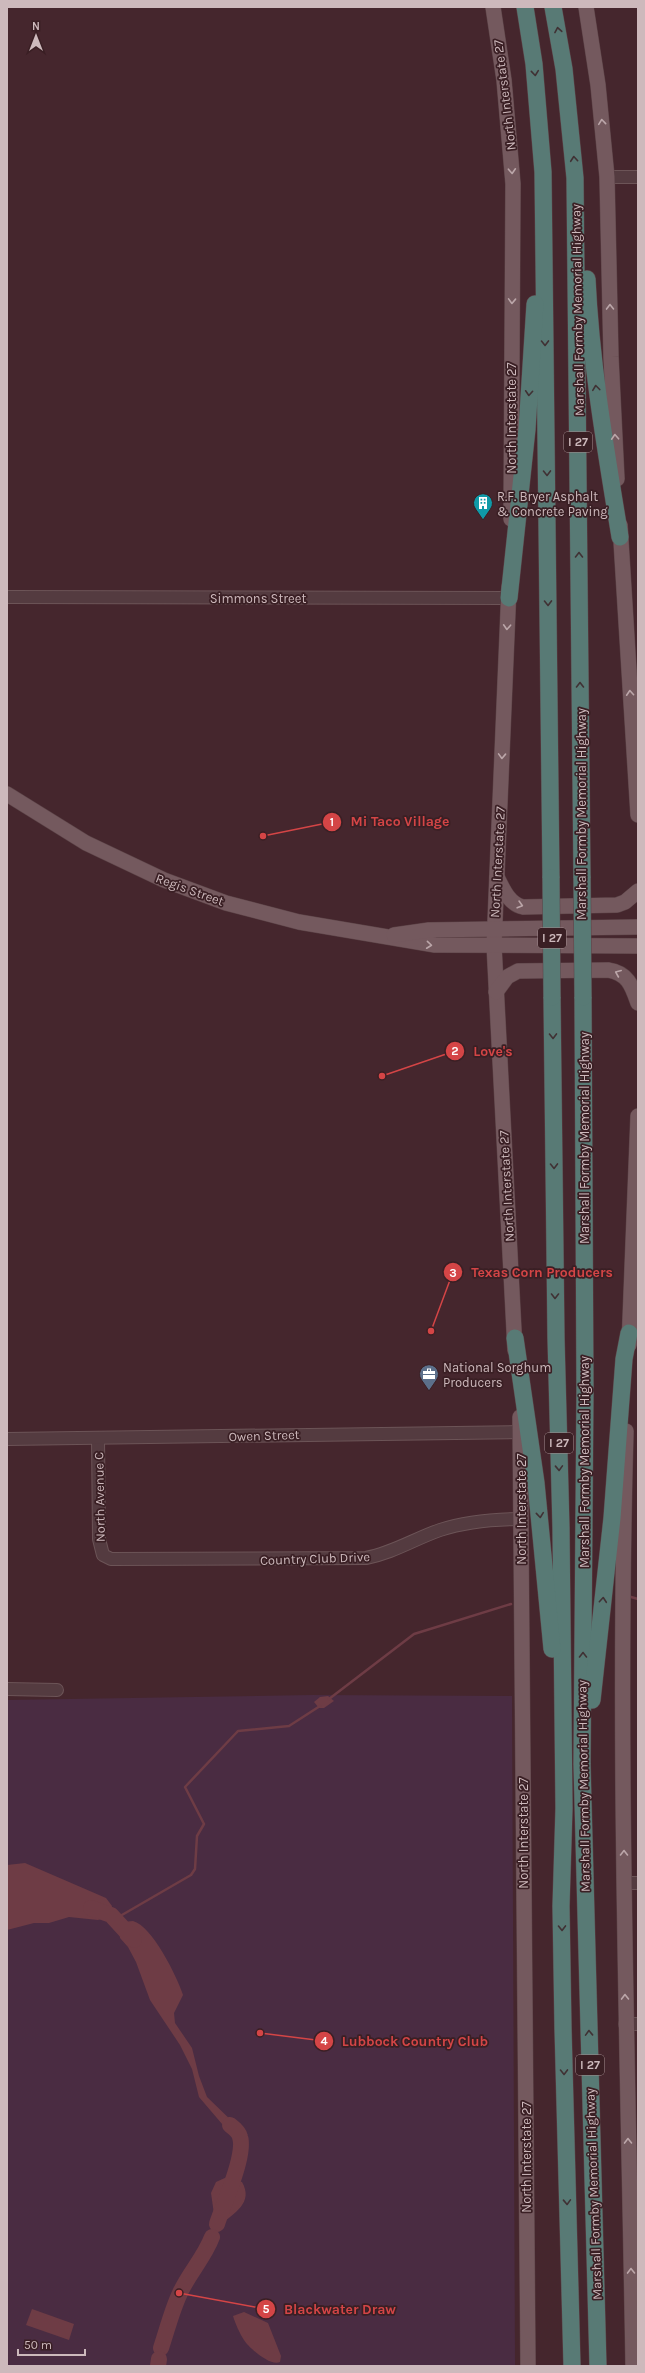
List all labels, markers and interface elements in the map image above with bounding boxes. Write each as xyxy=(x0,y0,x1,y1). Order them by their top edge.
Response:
north arrow xyxy=(16,16,56,56)
text: N xyxy=(32,20,40,33)
one-way arrow xyxy=(554,27,562,33)
street label: North Interstate 27 xyxy=(490,39,519,151)
one-way arrow xyxy=(530,70,539,76)
one-way arrow xyxy=(598,119,607,125)
one-way arrow xyxy=(569,156,578,162)
one-way arrow xyxy=(508,168,516,174)
street label: Marshall Formby Memorial Highway xyxy=(568,204,587,416)
one-way arrow xyxy=(508,298,517,304)
one-way arrow xyxy=(606,304,614,310)
one-way arrow xyxy=(541,340,549,346)
street label: North Interstate 27 xyxy=(504,362,519,474)
one-way arrow xyxy=(592,385,601,391)
one-way arrow xyxy=(524,390,533,396)
road number: I 27 xyxy=(564,432,592,452)
one-way arrow xyxy=(610,434,619,440)
one-way arrow xyxy=(543,470,551,476)
place label: R.F. Bryer Asphalt & Concrete Paving xyxy=(497,489,608,519)
building icon: R.F. Bryer Asphalt & Concrete Paving xyxy=(472,492,494,520)
one-way arrow xyxy=(575,552,583,558)
street label: Simmons Street xyxy=(210,591,306,606)
one-way arrow xyxy=(544,600,552,606)
one-way arrow xyxy=(502,624,511,630)
one-way arrow xyxy=(576,682,584,688)
one-way arrow xyxy=(626,690,635,696)
street label: Marshall Formby Memorial Highway xyxy=(574,708,589,920)
one-way arrow xyxy=(498,753,506,759)
street label: North Interstate 27 xyxy=(487,806,508,918)
callout: Mi Taco Village xyxy=(322,809,457,835)
text: Mi Taco Village xyxy=(351,813,449,830)
text: 1 xyxy=(330,815,334,829)
street label: Regis Street xyxy=(154,870,226,909)
one-way arrow xyxy=(517,900,524,908)
road number: I 27 xyxy=(538,928,566,948)
one-way arrow xyxy=(426,940,432,949)
one-way arrow xyxy=(614,969,621,977)
street label: Marshall Formby Memorial Highway xyxy=(577,1032,592,1244)
one-way arrow xyxy=(549,1033,557,1039)
callout: Love's xyxy=(445,1038,521,1064)
text: Love's xyxy=(473,1043,513,1060)
text: 2 xyxy=(451,1044,459,1058)
street label: North Interstate 27 xyxy=(496,1130,517,1242)
one-way arrow xyxy=(550,1163,559,1169)
callout: Texas Corn Producers xyxy=(443,1259,620,1285)
text: Texas Corn Producers xyxy=(471,1264,613,1281)
text: 3 xyxy=(449,1266,457,1280)
one-way arrow xyxy=(551,1293,559,1299)
street label: Marshall Formby Memorial Highway xyxy=(577,1356,592,1568)
place label: National Sorghum Producers xyxy=(443,1360,551,1390)
office icon: National Sorghum Producers xyxy=(418,1363,440,1391)
street label: Owen Street xyxy=(228,1427,300,1444)
road number: I 27 xyxy=(545,1433,573,1453)
street label: North Avenue C xyxy=(91,1452,108,1542)
street label: North Interstate 27 xyxy=(514,1453,529,1565)
one-way arrow xyxy=(555,1465,564,1471)
one-way arrow xyxy=(535,1512,544,1518)
street label: Country Club Drive xyxy=(260,1549,371,1568)
one-way arrow xyxy=(598,1597,607,1603)
one-way arrow xyxy=(578,1652,587,1658)
street label: Marshall Formby Memorial Highway xyxy=(574,1680,593,1892)
street label: North Interstate 27 xyxy=(516,1777,531,1889)
one-way arrow xyxy=(620,1850,628,1856)
one-way arrow xyxy=(558,1925,566,1931)
one-way arrow xyxy=(621,1994,629,2000)
callout: Lubbock Country Club xyxy=(314,2028,496,2054)
one-way arrow xyxy=(584,2030,593,2036)
text: Lubbock Country Club xyxy=(342,2033,488,2050)
text: 4 xyxy=(320,2034,328,2048)
road number: I 27 xyxy=(576,2055,604,2075)
one-way arrow xyxy=(560,2069,568,2075)
street label: Marshall Formby Memorial Highway xyxy=(582,2088,605,2300)
street label: North Interstate 27 xyxy=(519,2101,534,2213)
one-way arrow xyxy=(624,2138,632,2144)
one-way arrow xyxy=(563,2199,572,2205)
one-way arrow xyxy=(627,2268,635,2274)
callout: Blackwater Draw xyxy=(256,2296,404,2322)
text: Blackwater Draw xyxy=(284,2301,396,2318)
text: 5 xyxy=(263,2302,270,2316)
scale bar xyxy=(18,2331,85,2357)
text: 50 m xyxy=(24,2338,52,2352)

